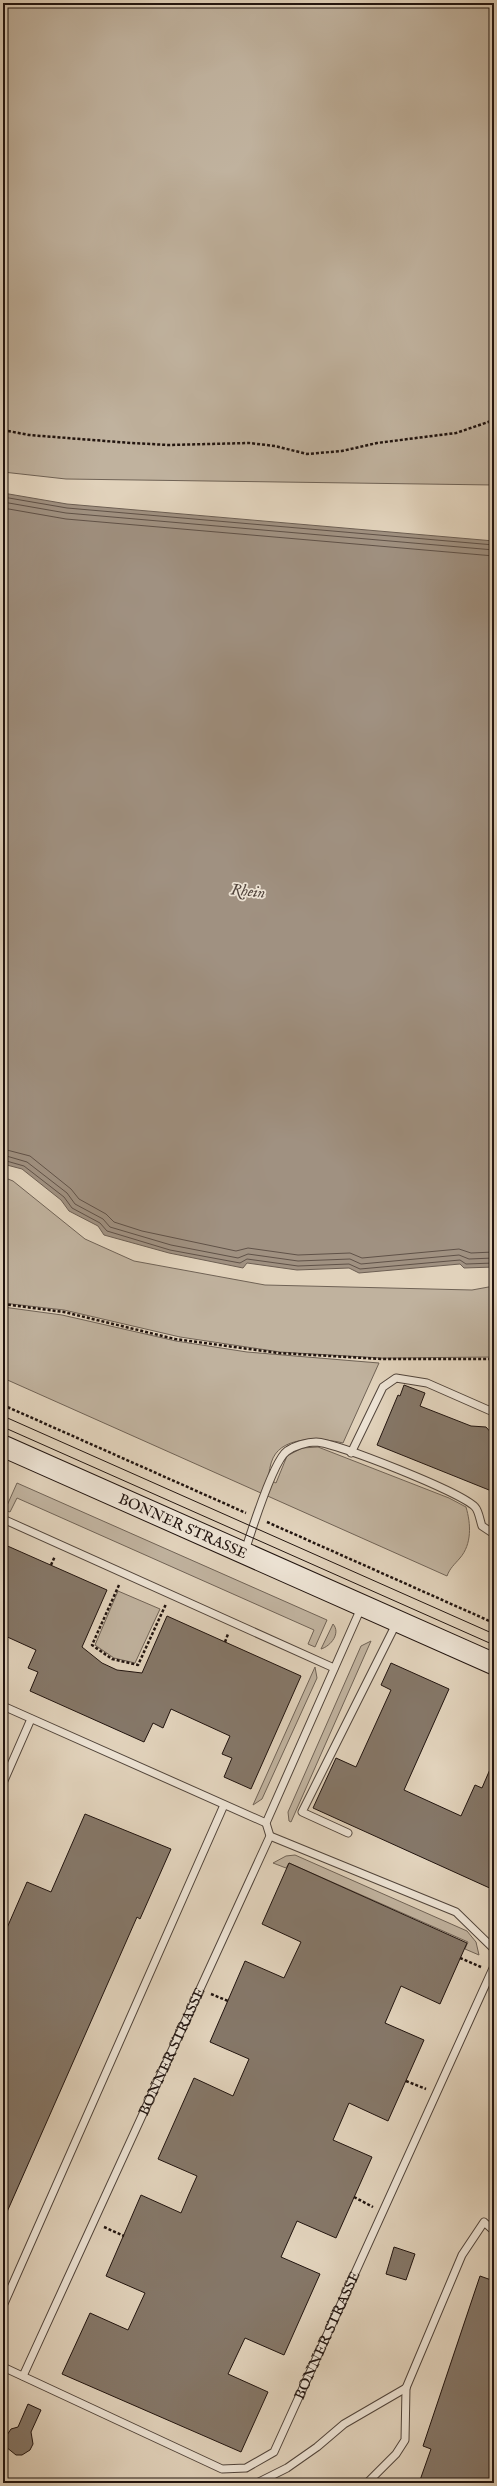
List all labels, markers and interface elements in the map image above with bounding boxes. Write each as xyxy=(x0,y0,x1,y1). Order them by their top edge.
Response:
water label: Rhein xyxy=(230,880,266,904)
street label: BONNER STRASSE xyxy=(116,1489,250,1563)
street label: BONNER STRASSE xyxy=(134,1984,209,2119)
street label: BONNER STRASSE xyxy=(290,2268,364,2403)

